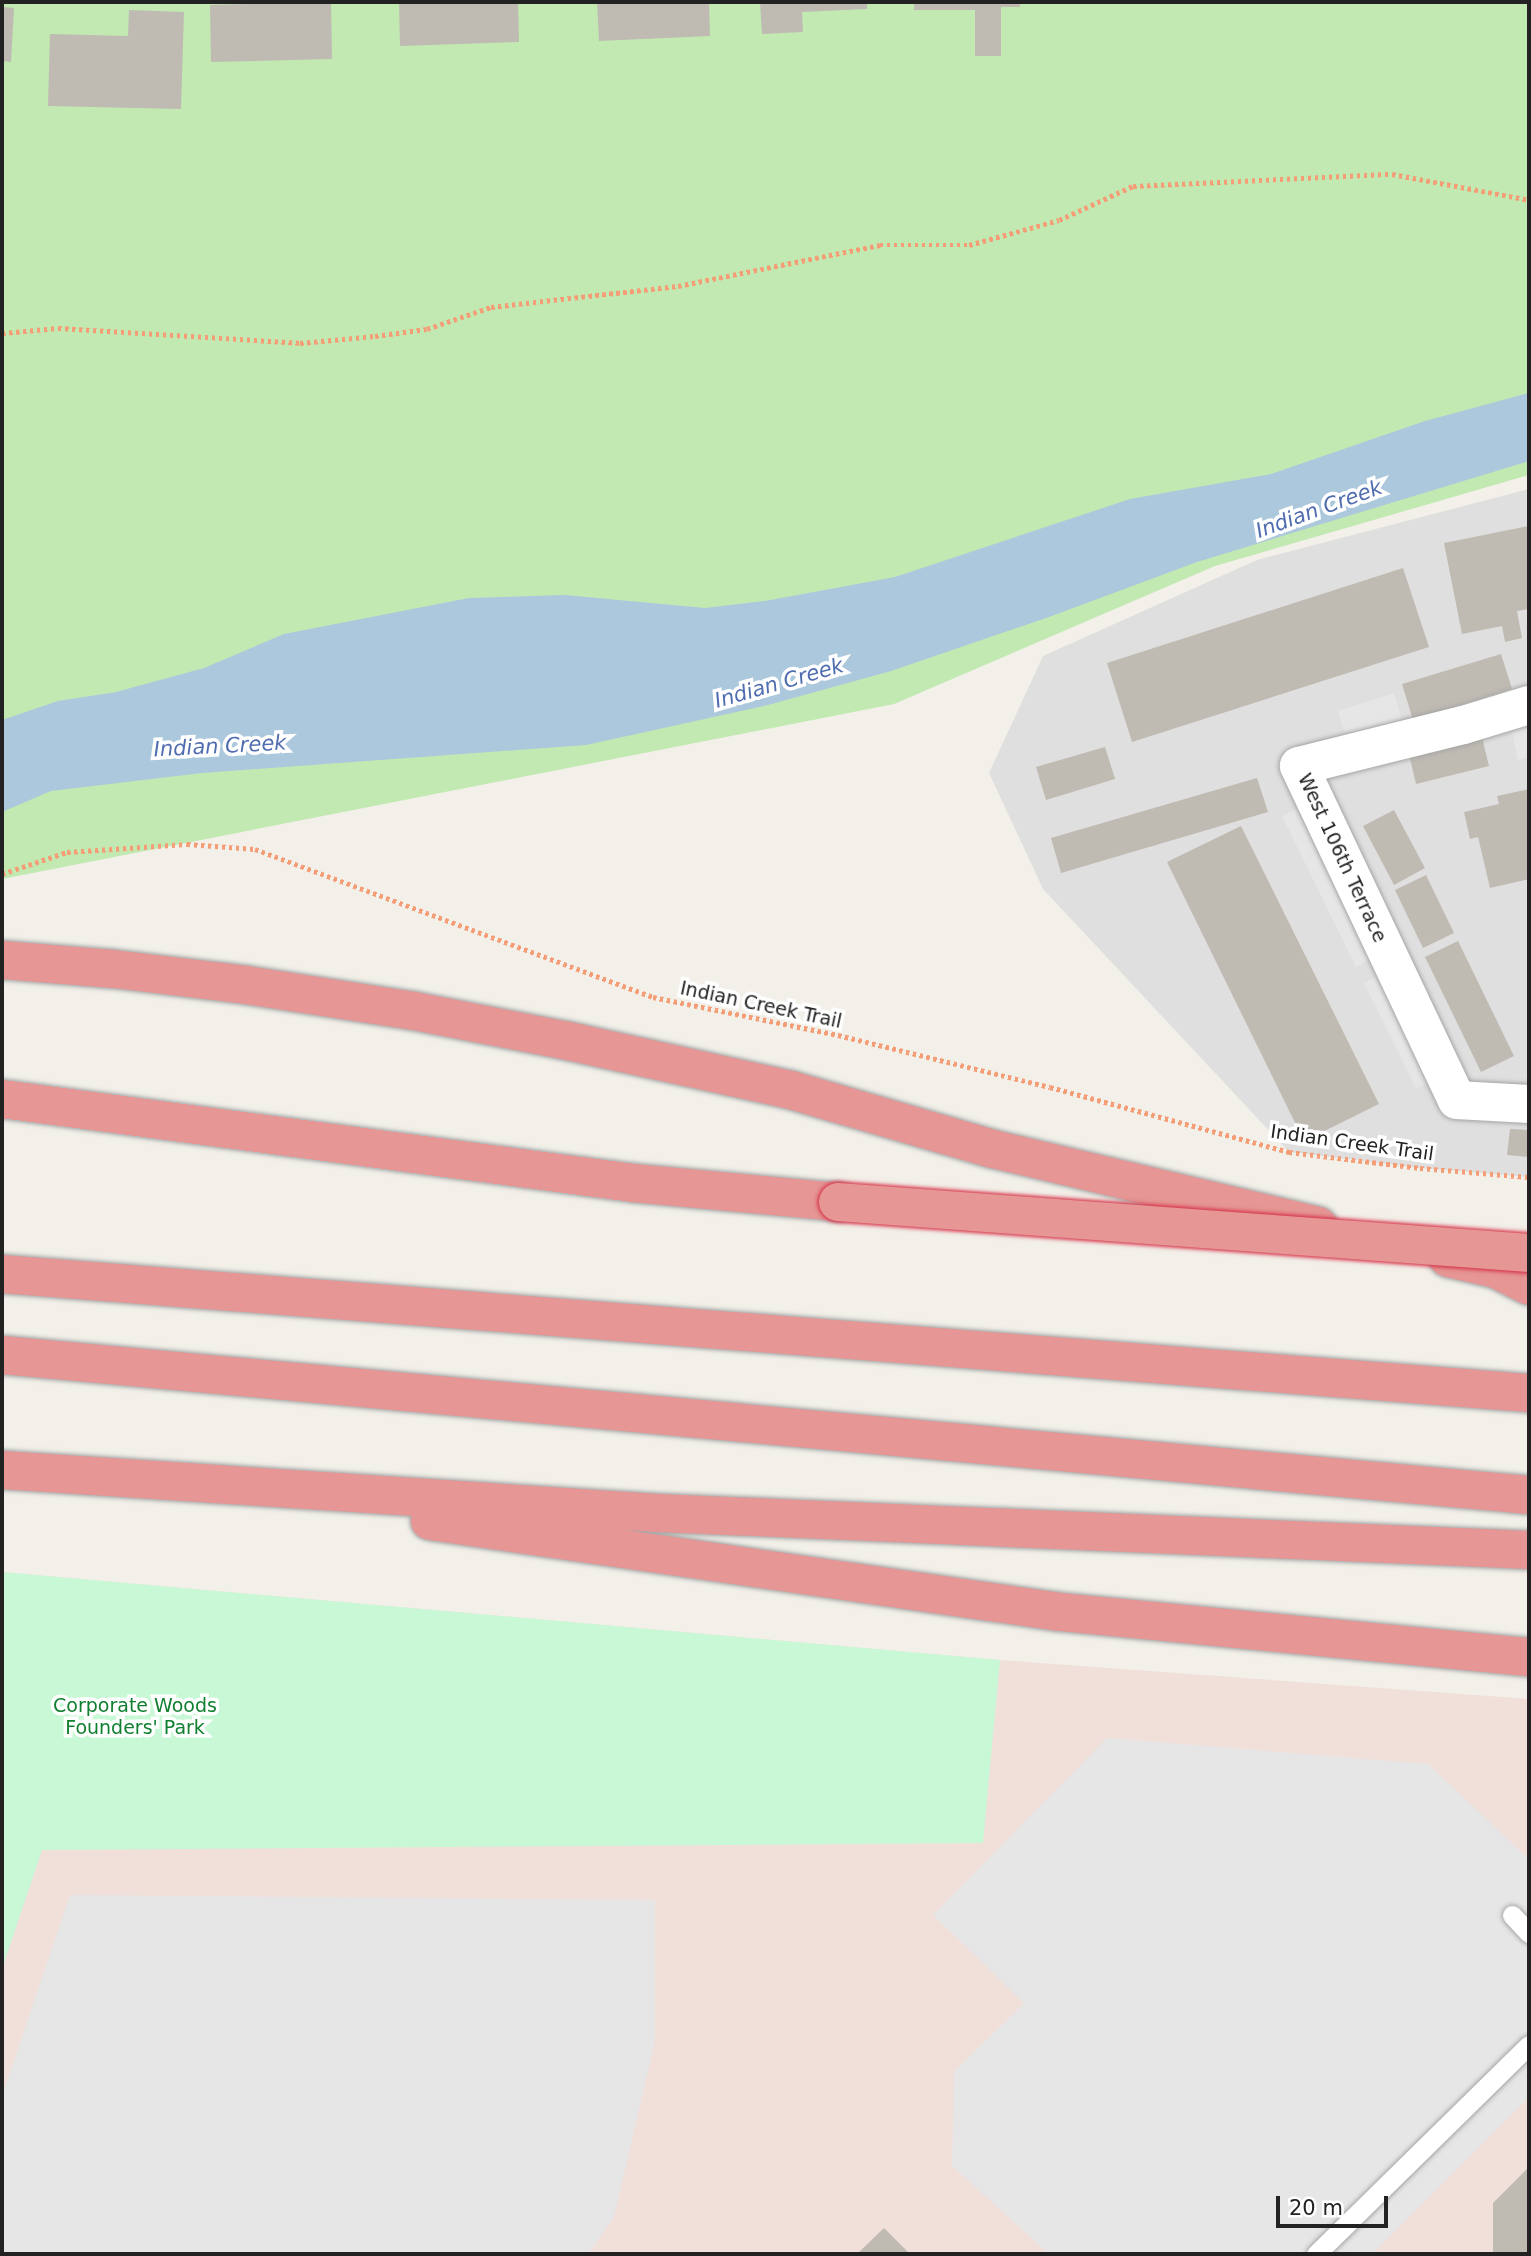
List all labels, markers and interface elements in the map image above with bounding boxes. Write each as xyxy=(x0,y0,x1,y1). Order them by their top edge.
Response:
water label: Indian Creek xyxy=(1252,474,1386,544)
water label: Indian Creek xyxy=(712,653,846,713)
water label: Indian Creek xyxy=(153,730,287,762)
street label: West 106th Terrace xyxy=(1293,770,1391,946)
street label: Indian Creek Trail xyxy=(678,977,844,1033)
street label: Indian Creek Trail xyxy=(1269,1120,1435,1166)
park label: Corporate Woods Founders' Park xyxy=(53,1695,217,1739)
scale bar xyxy=(1279,2182,1391,2226)
text: 20 m xyxy=(1289,2196,1343,2220)

